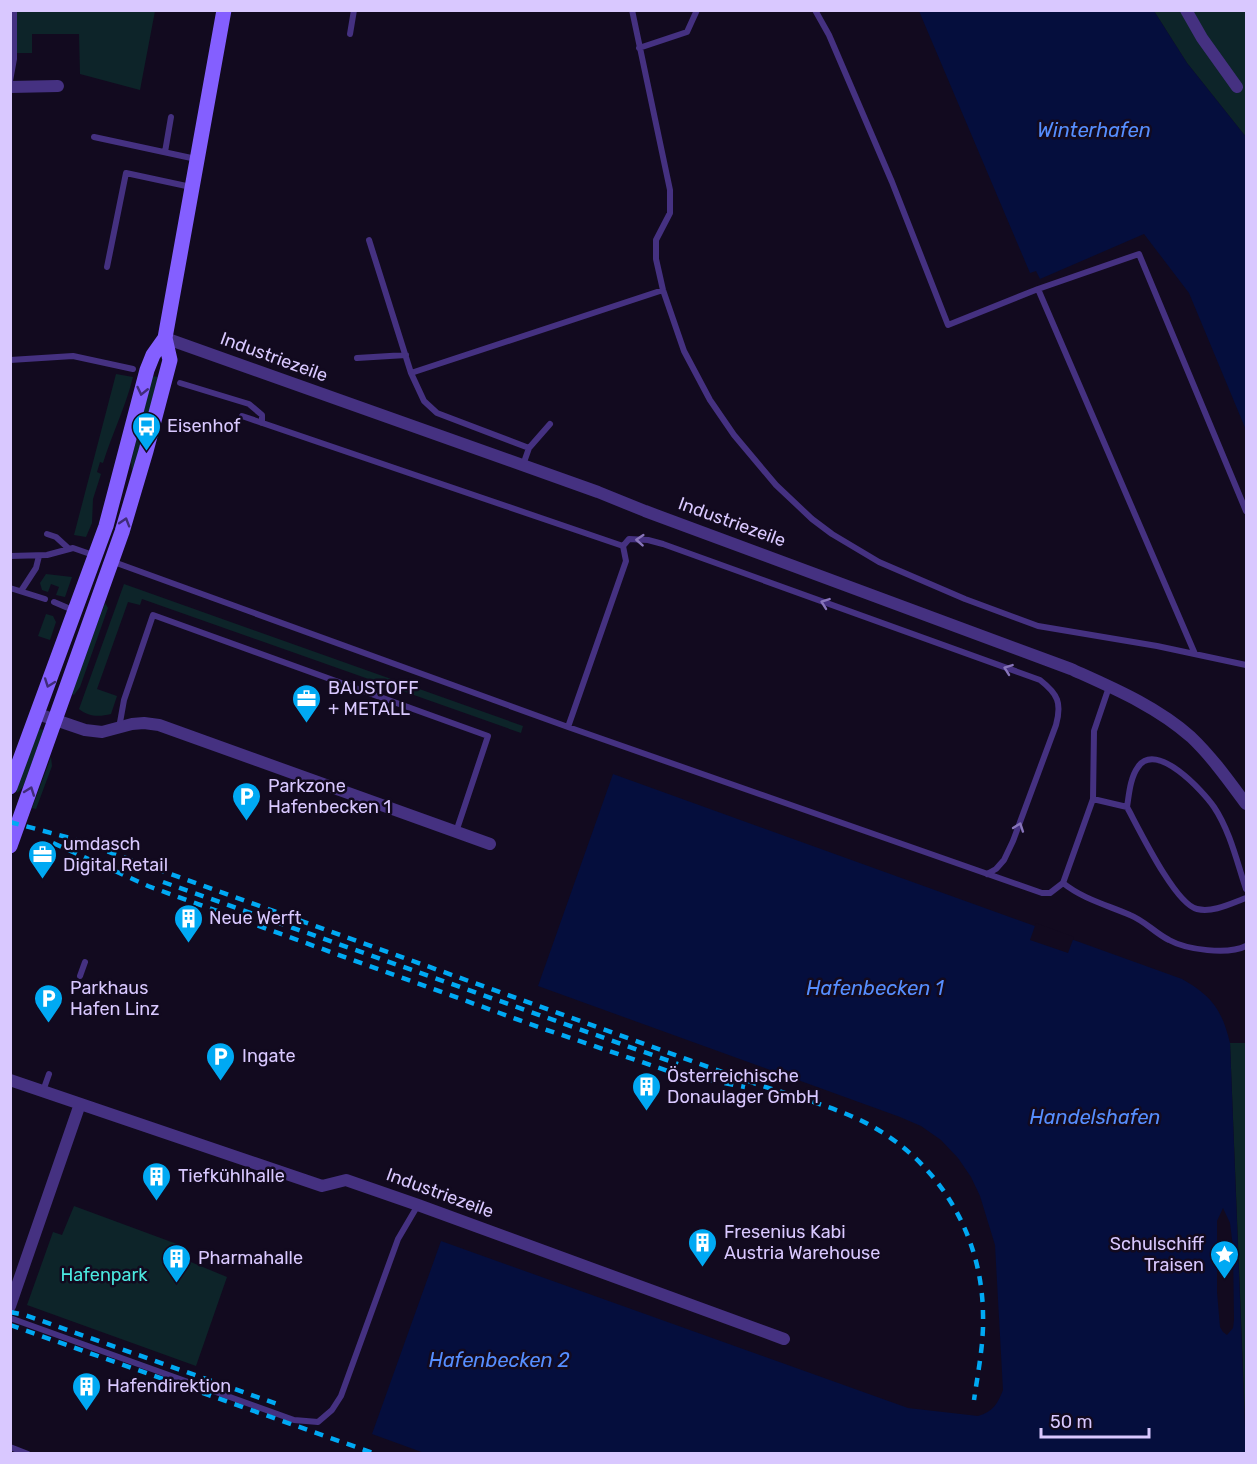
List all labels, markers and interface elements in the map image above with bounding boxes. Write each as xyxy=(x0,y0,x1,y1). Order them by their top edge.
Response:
water label: Winterhafen xyxy=(1037,118,1151,142)
street label: Industriezeile xyxy=(217,327,331,387)
one-way arrow xyxy=(137,386,150,396)
bus stop icon: Eisenhof xyxy=(130,410,162,452)
place label: Eisenhof xyxy=(167,415,241,437)
street label: Industriezeile xyxy=(675,492,789,552)
one-way arrow xyxy=(118,517,130,528)
one-way arrow xyxy=(636,534,645,547)
one-way arrow xyxy=(820,597,831,610)
one-way arrow xyxy=(1003,664,1014,676)
one-way arrow xyxy=(44,677,56,688)
place label: BAUSTOFF + METALL xyxy=(328,677,419,720)
office icon: BAUSTOFF + METALL xyxy=(291,682,323,724)
place label: Parkzone Hafenbecken 1 xyxy=(268,775,391,818)
parking icon: Parkzone Hafenbecken 1 xyxy=(231,780,263,822)
one-way arrow xyxy=(23,786,36,797)
one-way arrow xyxy=(1011,822,1024,833)
place label: umdasch Digital Retail xyxy=(63,833,168,876)
office icon: umdasch Digital Retail xyxy=(26,838,58,880)
building icon: Neue Werft xyxy=(172,902,204,944)
place label: Neue Werft xyxy=(209,907,302,929)
water label: Hafenbecken 1 xyxy=(806,976,944,1000)
place label: Parkhaus Hafen Linz xyxy=(70,977,159,1020)
parking icon: Parkhaus Hafen Linz xyxy=(33,982,65,1024)
parking icon: Ingate xyxy=(205,1040,237,1082)
place label: Ingate xyxy=(242,1045,296,1067)
place label: Österreichische Donaulager GmbH xyxy=(667,1065,819,1108)
building icon: Österreichische Donaulager GmbH xyxy=(630,1070,662,1112)
water label: Handelshafen xyxy=(1030,1105,1160,1129)
building icon: Tiefkühlhalle xyxy=(141,1160,173,1202)
street label: Industriezeile xyxy=(383,1163,497,1223)
place label: Tiefkühlhalle xyxy=(178,1165,285,1187)
place label: Fresenius Kabi Austria Warehouse xyxy=(724,1221,880,1264)
building icon: Fresenius Kabi Austria Warehouse xyxy=(687,1226,719,1268)
place label: Schulschiff Traisen xyxy=(1110,1233,1205,1276)
place icon: Schulschiff Traisen xyxy=(1209,1238,1241,1280)
building icon: Pharmahalle xyxy=(161,1242,193,1284)
place label: Pharmahalle xyxy=(198,1247,303,1269)
park label: Hafenpark xyxy=(60,1264,148,1286)
water label: Hafenbecken 2 xyxy=(429,1348,570,1372)
building icon: Hafendirektion xyxy=(70,1370,102,1412)
place label: Hafendirektion xyxy=(107,1375,231,1397)
scale bar xyxy=(1041,1401,1149,1439)
text: 50 m xyxy=(1050,1411,1093,1433)

